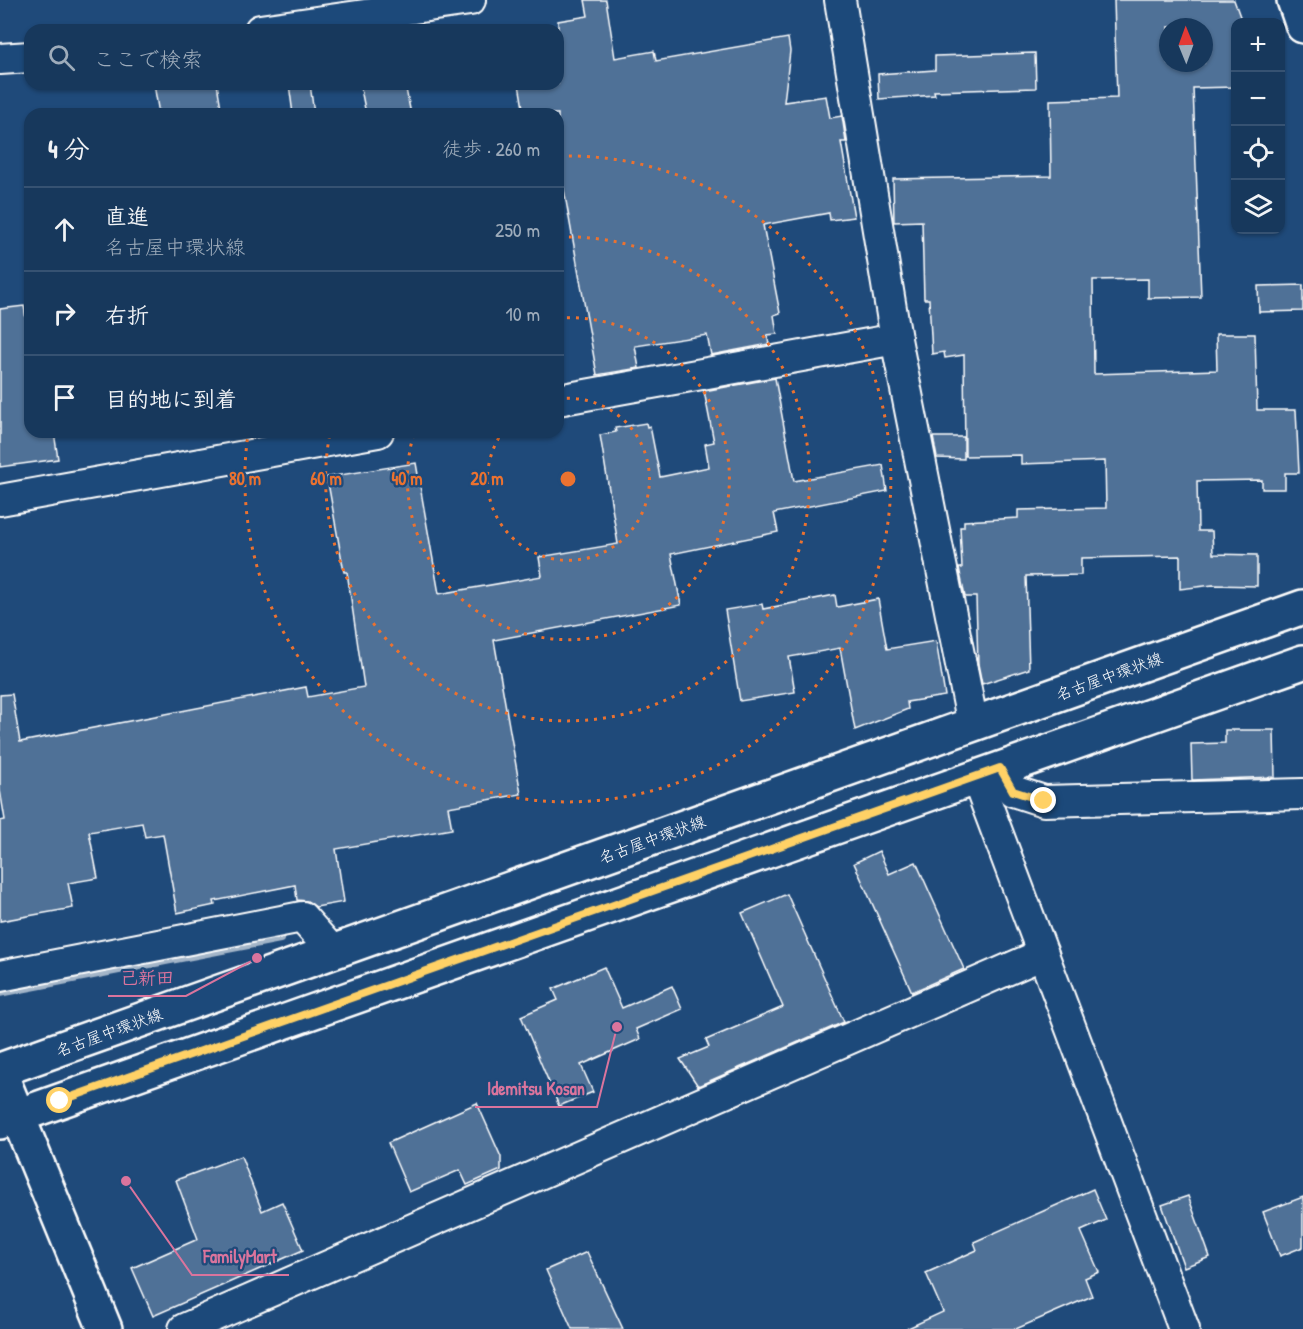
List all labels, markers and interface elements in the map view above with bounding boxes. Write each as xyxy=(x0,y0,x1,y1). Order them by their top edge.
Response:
north arrow xyxy=(1159,18,1213,72)
map controls xyxy=(1231,18,1285,234)
button: + xyxy=(1231,18,1285,72)
search box xyxy=(24,24,564,90)
icon: search xyxy=(45,41,78,74)
text: ここで検索 xyxy=(93,44,203,74)
button: − xyxy=(1231,72,1285,126)
button: locate xyxy=(1231,126,1285,180)
text: 4 分 xyxy=(48,131,90,166)
text: 徒歩 · 260 m xyxy=(442,135,540,162)
button: layers xyxy=(1231,180,1285,234)
text: 直進 xyxy=(105,201,149,231)
icon: ahead xyxy=(48,213,81,246)
text: 250 m xyxy=(495,216,540,243)
text: 名古屋中環状線 xyxy=(105,233,245,260)
icon: right xyxy=(48,297,81,330)
text: 右折 xyxy=(105,300,149,330)
text: 10 m xyxy=(506,300,540,327)
icon: arrive xyxy=(48,381,81,414)
text: 目的地に到着 xyxy=(105,384,237,414)
text: 80 m xyxy=(229,466,261,491)
text: 60 m xyxy=(310,466,342,491)
text: 40 m xyxy=(391,466,423,491)
text: 20 m xyxy=(471,466,503,491)
centre of rings xyxy=(558,469,578,489)
street label: 名古屋中環状線 xyxy=(1053,647,1165,705)
route end xyxy=(1030,787,1056,813)
street label: 名古屋中環状線 xyxy=(596,810,708,868)
callout: 己新田 xyxy=(108,960,186,996)
text: 己新田 xyxy=(120,965,174,990)
street label: 名古屋中環状線 xyxy=(53,1003,165,1061)
callout: Idemitsu Kosan xyxy=(475,1071,597,1107)
text: Idemitsu Kosan xyxy=(487,1076,585,1101)
route start xyxy=(46,1087,72,1113)
callout: FamilyMart xyxy=(192,1239,289,1275)
text: FamilyMart xyxy=(202,1244,277,1270)

